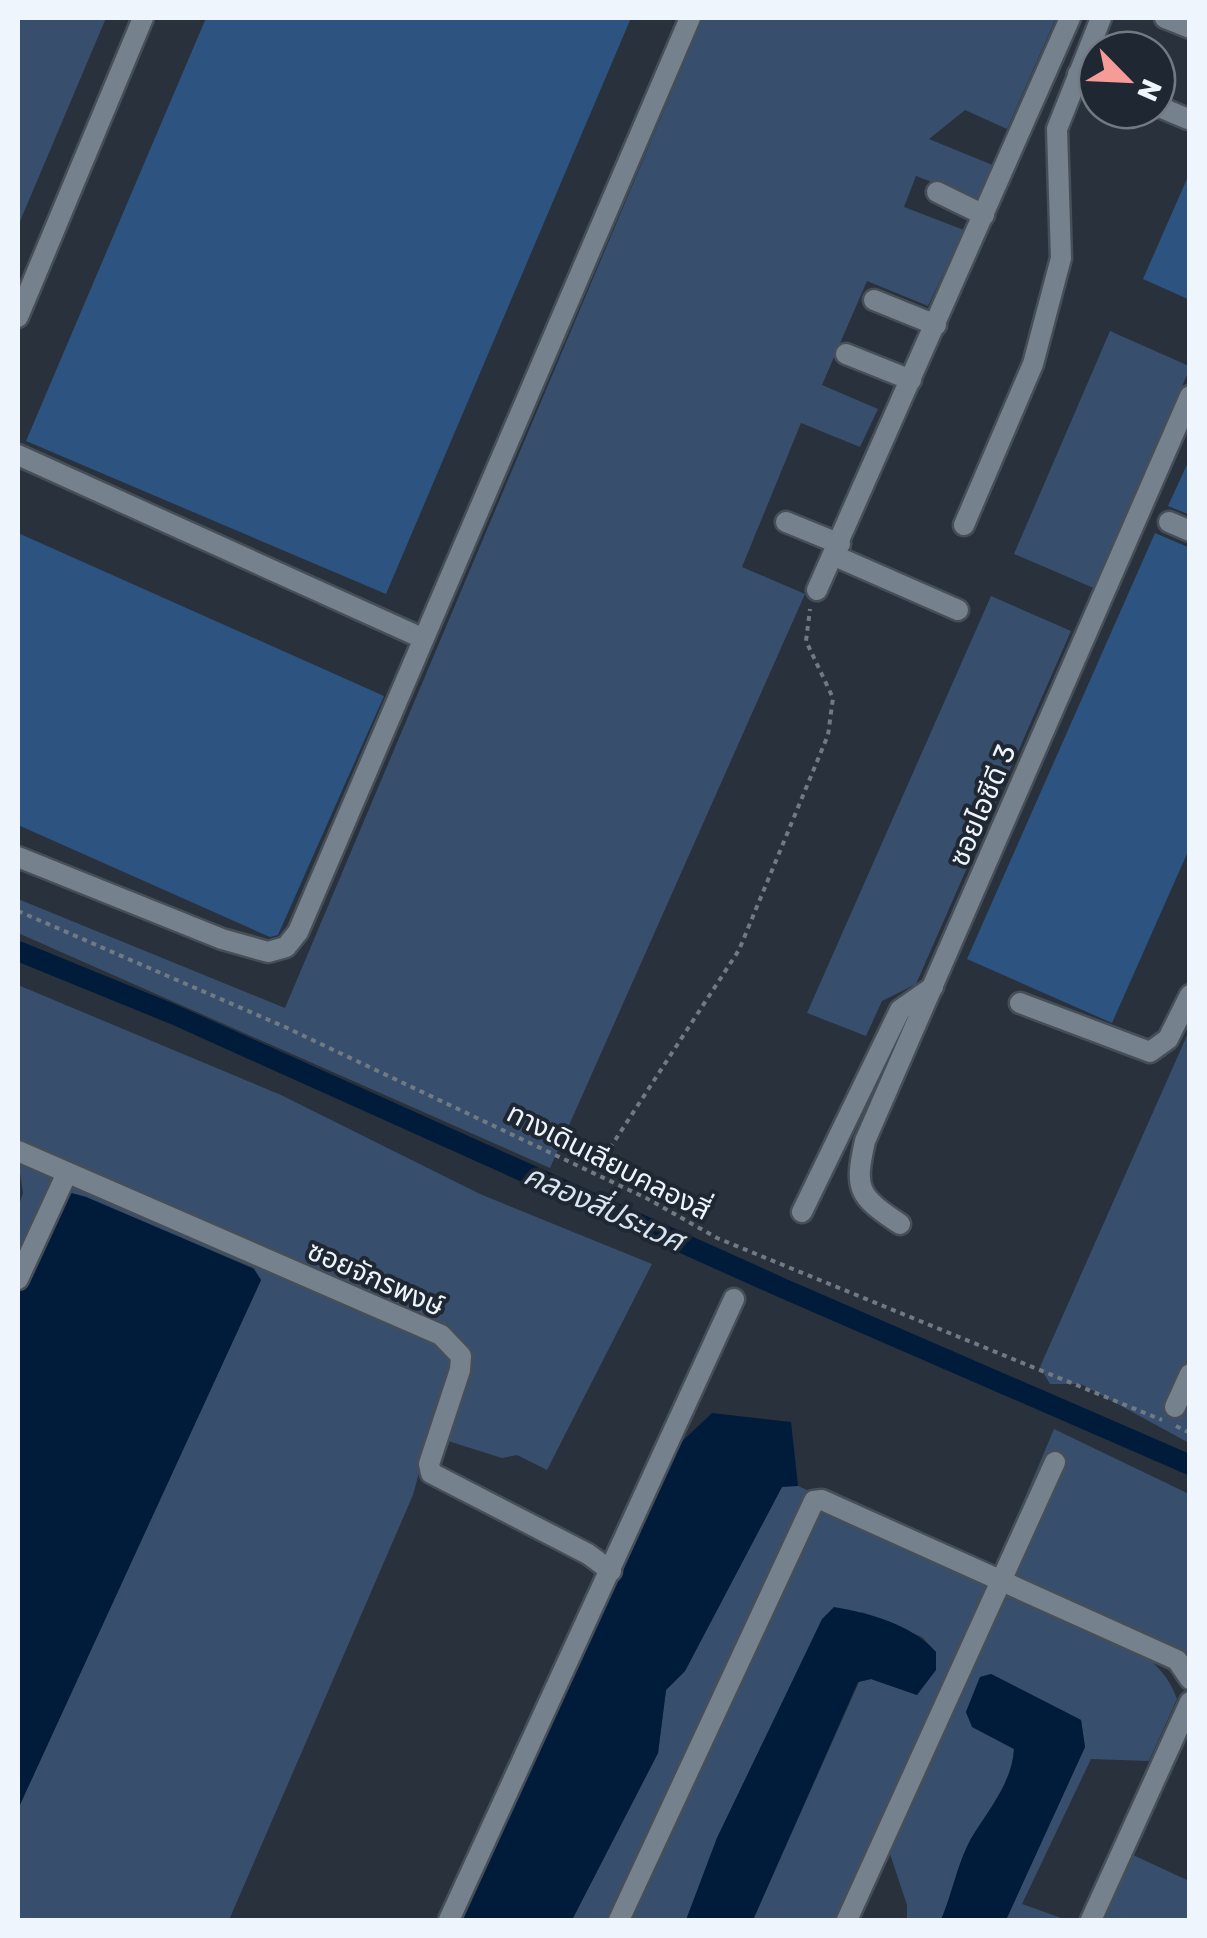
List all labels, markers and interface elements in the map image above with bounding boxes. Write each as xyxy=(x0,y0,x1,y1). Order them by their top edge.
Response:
north arrow xyxy=(1077,30,1177,130)
text: N xyxy=(1130,74,1169,106)
street label: ซอยไอซีดี 3 xyxy=(942,739,1023,871)
street label: ทางเดินเลียบคลองสี่ xyxy=(502,1093,717,1227)
water label: คลองสี่ประเวศ xyxy=(519,1154,694,1261)
street label: ซอยจักรพงษ์ xyxy=(302,1234,449,1323)

